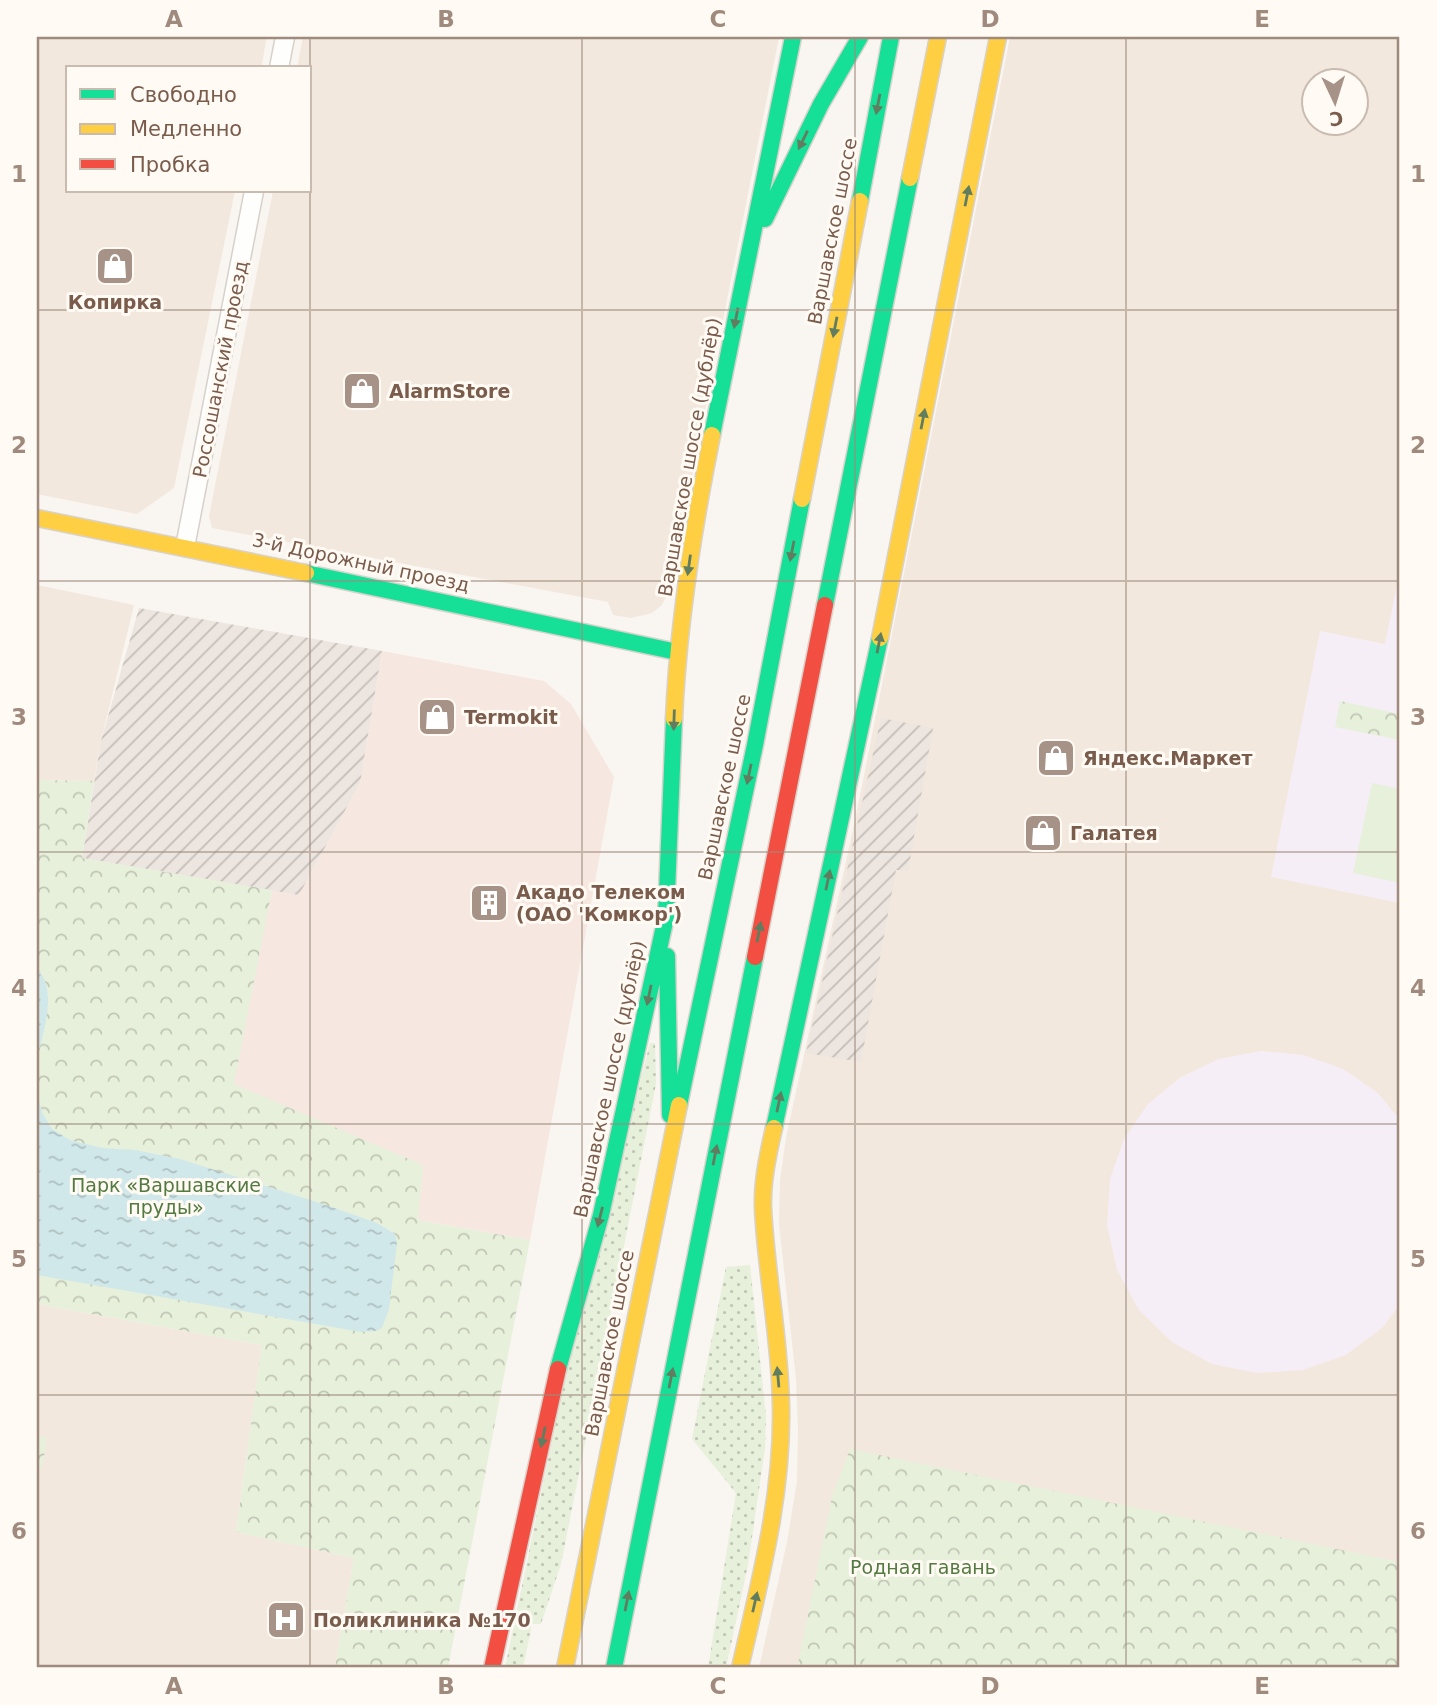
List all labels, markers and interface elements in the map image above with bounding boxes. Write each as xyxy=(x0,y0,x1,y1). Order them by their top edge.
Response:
text: A xyxy=(165,6,183,32)
text: B xyxy=(437,6,455,32)
text: C xyxy=(710,6,726,32)
text: D xyxy=(980,6,1000,32)
text: E xyxy=(1254,6,1270,32)
legend xyxy=(66,66,312,192)
north arrow xyxy=(1300,66,1370,136)
text: Свободно xyxy=(130,83,237,107)
one-way arrow xyxy=(872,93,883,115)
text: С xyxy=(1328,107,1344,130)
text: Медленно xyxy=(130,117,242,141)
one-way arrow xyxy=(798,130,809,150)
street label: Варшавское шоссе xyxy=(803,136,861,326)
text: Пробка xyxy=(130,153,210,177)
text: 1 xyxy=(11,161,27,187)
text: 1 xyxy=(1410,161,1426,187)
one-way arrow xyxy=(961,185,972,207)
shop icon: Копирка xyxy=(94,245,136,287)
street label: Россошанский проезд xyxy=(188,259,252,479)
place label: Копирка xyxy=(68,291,162,313)
one-way arrow xyxy=(730,307,741,329)
street label: Варшавское шоссе (дублёр) xyxy=(654,316,724,598)
one-way arrow xyxy=(829,316,840,338)
shop icon: AlarmStore xyxy=(341,370,383,412)
place label: AlarmStore xyxy=(389,380,510,402)
one-way arrow xyxy=(917,408,928,430)
text: 2 xyxy=(11,432,27,458)
text: 2 xyxy=(1410,432,1426,458)
street label: 3-й Дорожный проезд xyxy=(250,528,472,596)
one-way arrow xyxy=(787,540,798,562)
one-way arrow xyxy=(683,554,694,576)
one-way arrow xyxy=(873,632,884,654)
street label: Варшавское шоссе xyxy=(694,692,754,882)
shop icon: Termokit xyxy=(416,696,458,738)
text: 3 xyxy=(11,704,27,730)
text: 3 xyxy=(1410,704,1426,730)
place label: Termokit xyxy=(464,706,558,728)
one-way arrow xyxy=(669,709,680,731)
shop icon: Яндекс.Маркет xyxy=(1035,737,1077,779)
place label: Яндекс.Маркет xyxy=(1083,747,1253,769)
one-way arrow xyxy=(743,763,754,785)
shop icon: Галатея xyxy=(1022,812,1064,854)
place label: Галатея xyxy=(1070,822,1158,844)
one-way arrow xyxy=(823,869,834,891)
place label: Акадо Телеком (ОАО 'Комкор') xyxy=(516,881,686,925)
building icon: Акадо Телеком (ОАО 'Комкор') xyxy=(468,882,510,924)
one-way arrow xyxy=(754,921,765,943)
street label: Варшавское шоссе (дублёр) xyxy=(569,938,649,1220)
text: 4 xyxy=(11,975,27,1001)
text: 4 xyxy=(1410,975,1426,1001)
one-way arrow xyxy=(643,984,654,1006)
one-way arrow xyxy=(774,1091,785,1113)
one-way arrow xyxy=(710,1144,721,1166)
park label: Парк «Варшавские пруды» xyxy=(71,1174,261,1218)
one-way arrow xyxy=(594,1206,605,1228)
text: 5 xyxy=(11,1246,27,1272)
text: 5 xyxy=(1410,1246,1426,1272)
street label: Варшавское шоссе xyxy=(580,1248,638,1438)
one-way arrow xyxy=(772,1365,783,1387)
one-way arrow xyxy=(666,1367,677,1389)
one-way arrow xyxy=(538,1426,549,1448)
text: 6 xyxy=(11,1518,27,1544)
text: 6 xyxy=(1410,1518,1426,1544)
park label: Родная гавань xyxy=(850,1556,996,1578)
one-way arrow xyxy=(622,1590,633,1612)
one-way arrow xyxy=(750,1591,761,1613)
hospital icon: Поликлиника №170 xyxy=(265,1599,307,1641)
place label: Поликлиника №170 xyxy=(313,1609,531,1631)
text: A xyxy=(165,1673,183,1699)
text: B xyxy=(437,1673,455,1699)
text: C xyxy=(710,1673,726,1699)
text: D xyxy=(980,1673,1000,1699)
text: E xyxy=(1254,1673,1270,1699)

